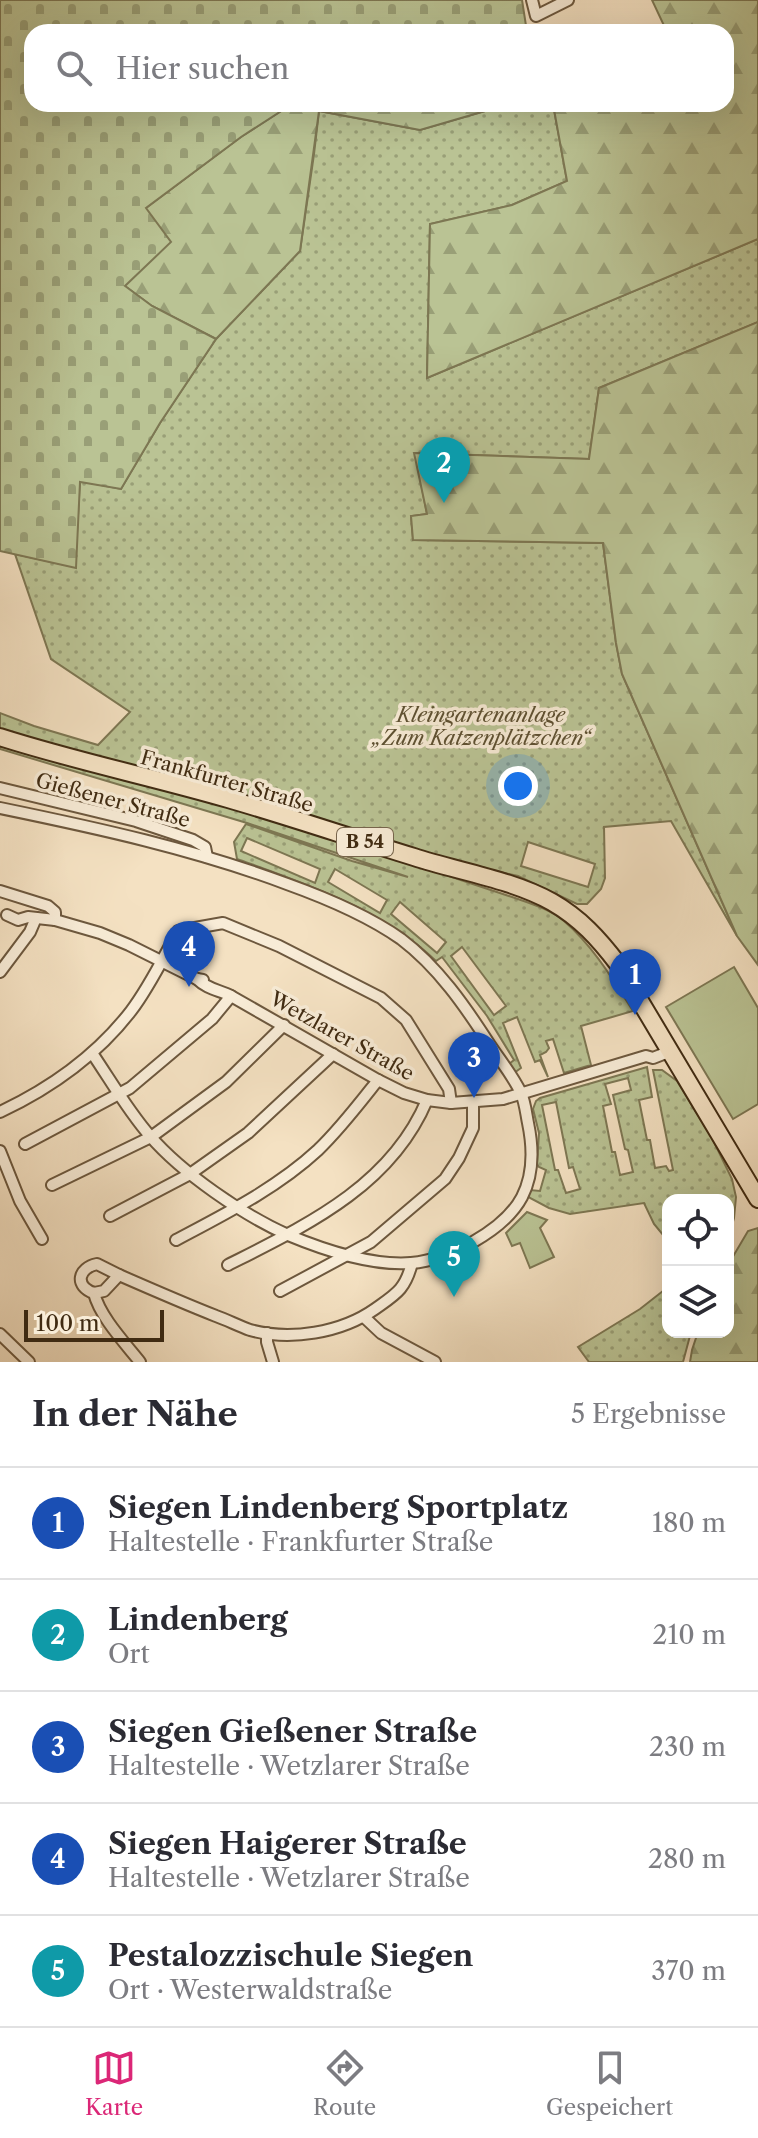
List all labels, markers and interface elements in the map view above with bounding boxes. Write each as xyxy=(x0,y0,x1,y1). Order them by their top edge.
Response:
search box xyxy=(24,24,734,112)
icon: search xyxy=(52,46,96,90)
text: Hier suchen xyxy=(116,50,289,87)
pin: 2 xyxy=(418,437,470,503)
park label: Kleingartenanlage „Zum Katzenplätzchen“ xyxy=(370,703,593,750)
street label: Frankfurter Straße xyxy=(138,745,316,817)
your location xyxy=(498,766,538,806)
street label: Gießener Straße xyxy=(33,768,193,832)
road number: B 54 xyxy=(337,828,393,856)
pin: 4 xyxy=(163,921,215,987)
pin: 1 xyxy=(609,949,661,1015)
street label: Wetzlarer Straße xyxy=(265,986,418,1086)
pin: 3 xyxy=(448,1032,500,1098)
map controls xyxy=(662,1194,734,1338)
button: locate xyxy=(662,1194,734,1266)
pin: 5 xyxy=(428,1231,480,1297)
button: layers xyxy=(662,1266,734,1338)
scale bar xyxy=(24,1306,164,1342)
text: 100 m xyxy=(36,1310,99,1337)
text: In der Nähe xyxy=(32,1393,238,1435)
text: 5 Ergebnisse xyxy=(571,1398,726,1430)
text: Siegen Lindenberg Sportplatz xyxy=(108,1489,568,1526)
text: 1 xyxy=(52,1507,64,1539)
text: 180 m xyxy=(652,1507,726,1539)
text: Haltestelle · Frankfurter Straße xyxy=(108,1526,493,1558)
text: Lindenberg xyxy=(108,1601,288,1638)
text: 2 xyxy=(50,1619,66,1651)
text: 210 m xyxy=(653,1619,726,1651)
text: Ort xyxy=(108,1638,150,1670)
text: Siegen Gießener Straße xyxy=(108,1713,477,1750)
text: 3 xyxy=(51,1731,65,1763)
text: 230 m xyxy=(649,1731,726,1763)
text: Haltestelle · Wetzlarer Straße xyxy=(108,1750,470,1782)
text: Siegen Haigerer Straße xyxy=(108,1825,467,1862)
text: 4 xyxy=(50,1843,66,1875)
text: 280 m xyxy=(648,1843,726,1875)
text: Haltestelle · Wetzlarer Straße xyxy=(108,1862,470,1894)
text: Pestalozzischule Siegen xyxy=(108,1937,473,1974)
text: 5 xyxy=(51,1955,65,1987)
text: 370 m xyxy=(651,1955,726,1987)
text: Ort · Westerwaldstraße xyxy=(108,1974,392,2006)
tab: Karte xyxy=(85,2046,143,2121)
tab: Route xyxy=(313,2046,376,2121)
tab: Gespeichert xyxy=(546,2046,673,2121)

